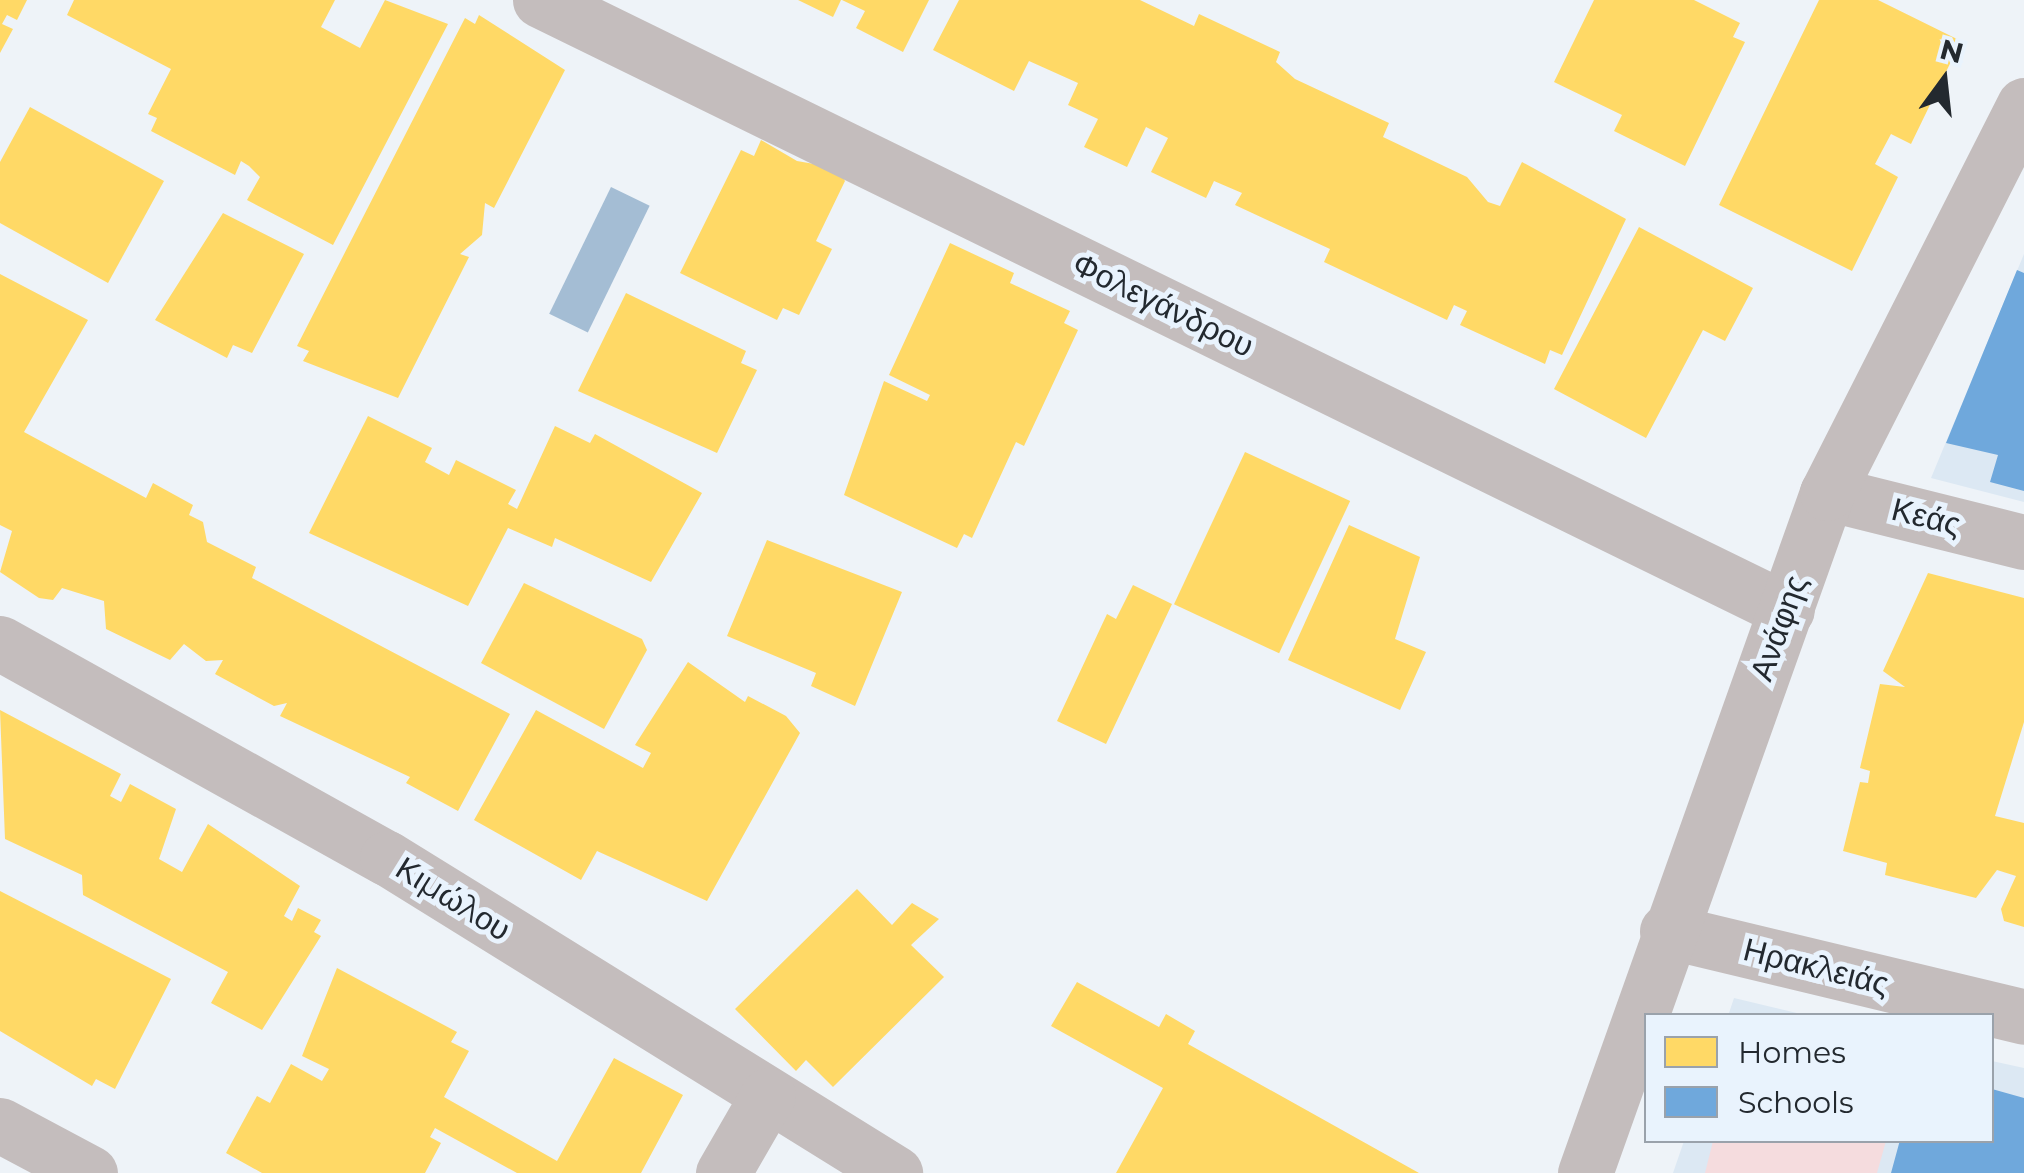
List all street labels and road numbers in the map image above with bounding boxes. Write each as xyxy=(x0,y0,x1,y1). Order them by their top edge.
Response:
street label: Φολεγάνδρου xyxy=(1066,245,1260,365)
street label: Κεάς xyxy=(1888,490,1964,544)
street label: Ανάφης xyxy=(1742,570,1816,686)
street label: Κιμώλου xyxy=(389,849,517,949)
street label: Ηρακλειάς xyxy=(1739,930,1893,1004)

